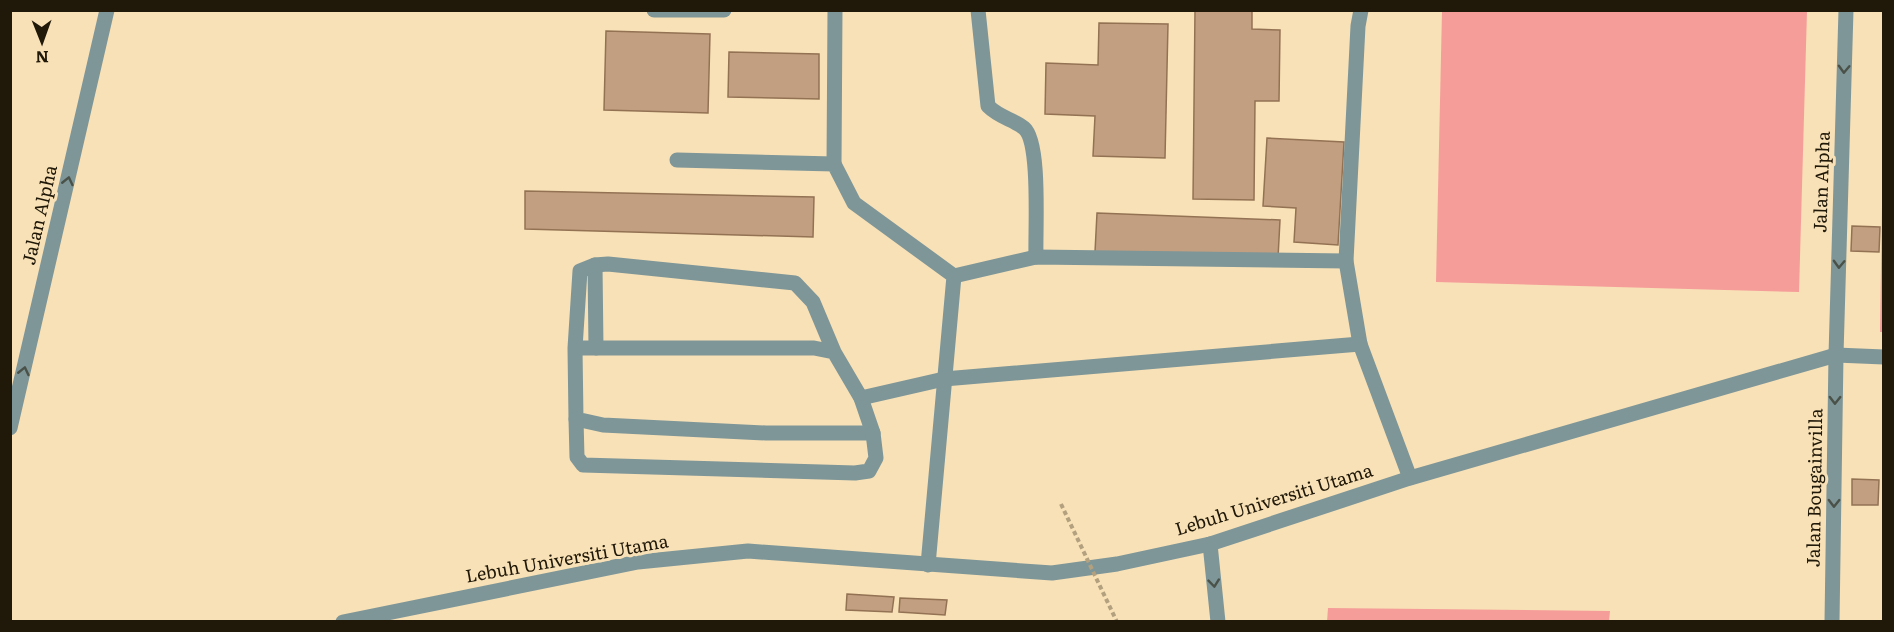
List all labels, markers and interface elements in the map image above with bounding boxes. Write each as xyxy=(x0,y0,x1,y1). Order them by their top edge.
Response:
north arrow xyxy=(12,12,72,72)
text: N xyxy=(35,46,49,70)
one-way arrow xyxy=(1838,64,1851,73)
street label: Jalan Alpha xyxy=(1805,130,1836,233)
street label: Jalan Alpha xyxy=(14,162,63,267)
one-way arrow xyxy=(60,176,73,186)
one-way arrow xyxy=(1833,259,1846,268)
one-way arrow xyxy=(16,366,29,376)
one-way arrow xyxy=(1829,395,1842,404)
street label: Jalan Bougainvilla xyxy=(1799,408,1828,568)
street label: Lebuh Universiti Utama xyxy=(1171,456,1376,542)
one-way arrow xyxy=(1828,498,1840,507)
street label: Lebuh Universiti Utama xyxy=(463,526,671,589)
one-way arrow xyxy=(1207,578,1220,587)

